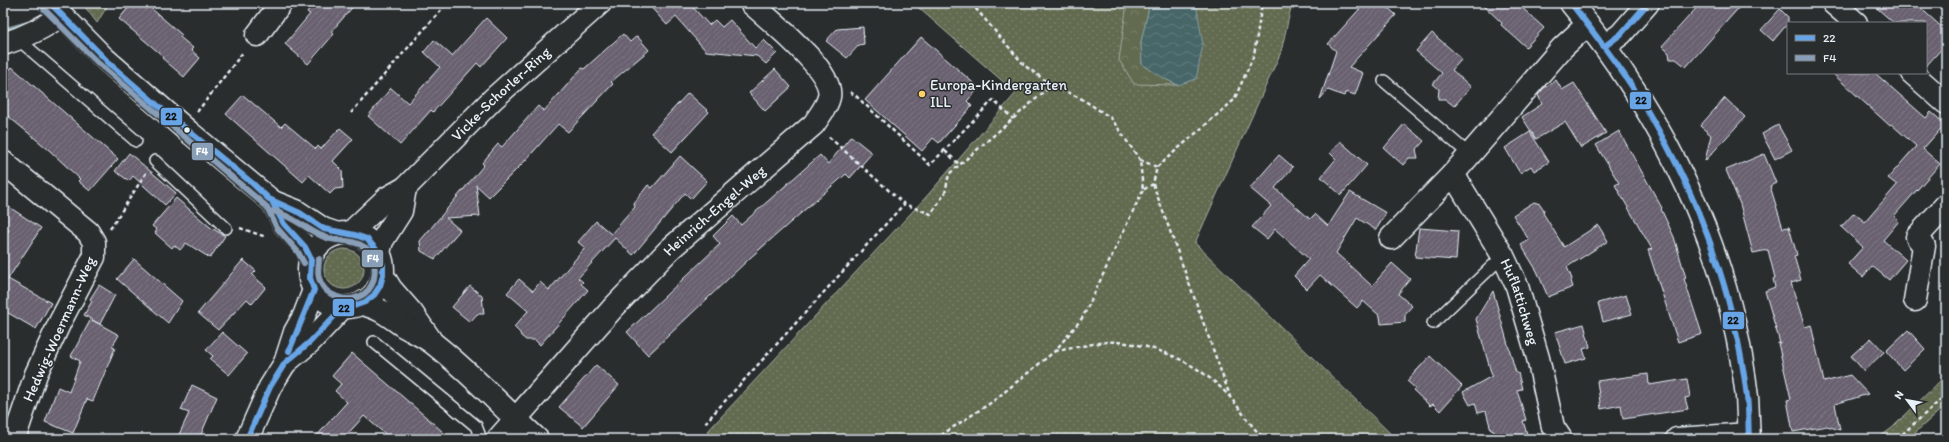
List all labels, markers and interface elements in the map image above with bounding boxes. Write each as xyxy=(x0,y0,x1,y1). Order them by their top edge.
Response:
legend xyxy=(1787,22,1927,74)
text: 22 xyxy=(1823,31,1836,45)
street label: Vicke-Schorler-Ring xyxy=(448,43,554,145)
text: F4 xyxy=(1823,51,1836,65)
place label: Europa-Kindergarten ILL xyxy=(930,76,1067,111)
marker: Europa-Kindergarten ILL xyxy=(917,89,927,99)
line badge: 22 xyxy=(1629,91,1652,110)
text: 22 xyxy=(1635,94,1647,107)
line badge: 22 xyxy=(160,107,183,126)
text: 22 xyxy=(165,110,177,123)
unlabelled marker xyxy=(182,125,192,135)
line badge: F4 xyxy=(191,142,214,161)
text: F4 xyxy=(196,145,209,158)
street label: Heinrich-Engel-Weg xyxy=(659,161,769,260)
line badge: F4 xyxy=(361,249,384,268)
text: F4 xyxy=(367,252,380,265)
street label: Hedwig-Woermann-Weg xyxy=(19,253,99,404)
street label: Huflattichweg xyxy=(1496,255,1543,348)
line badge: 22 xyxy=(332,298,355,317)
text: 22 xyxy=(338,302,350,315)
line badge: 22 xyxy=(1722,311,1745,330)
text: 22 xyxy=(1727,314,1739,327)
north arrow xyxy=(1887,380,1927,420)
text: N xyxy=(1891,388,1906,402)

